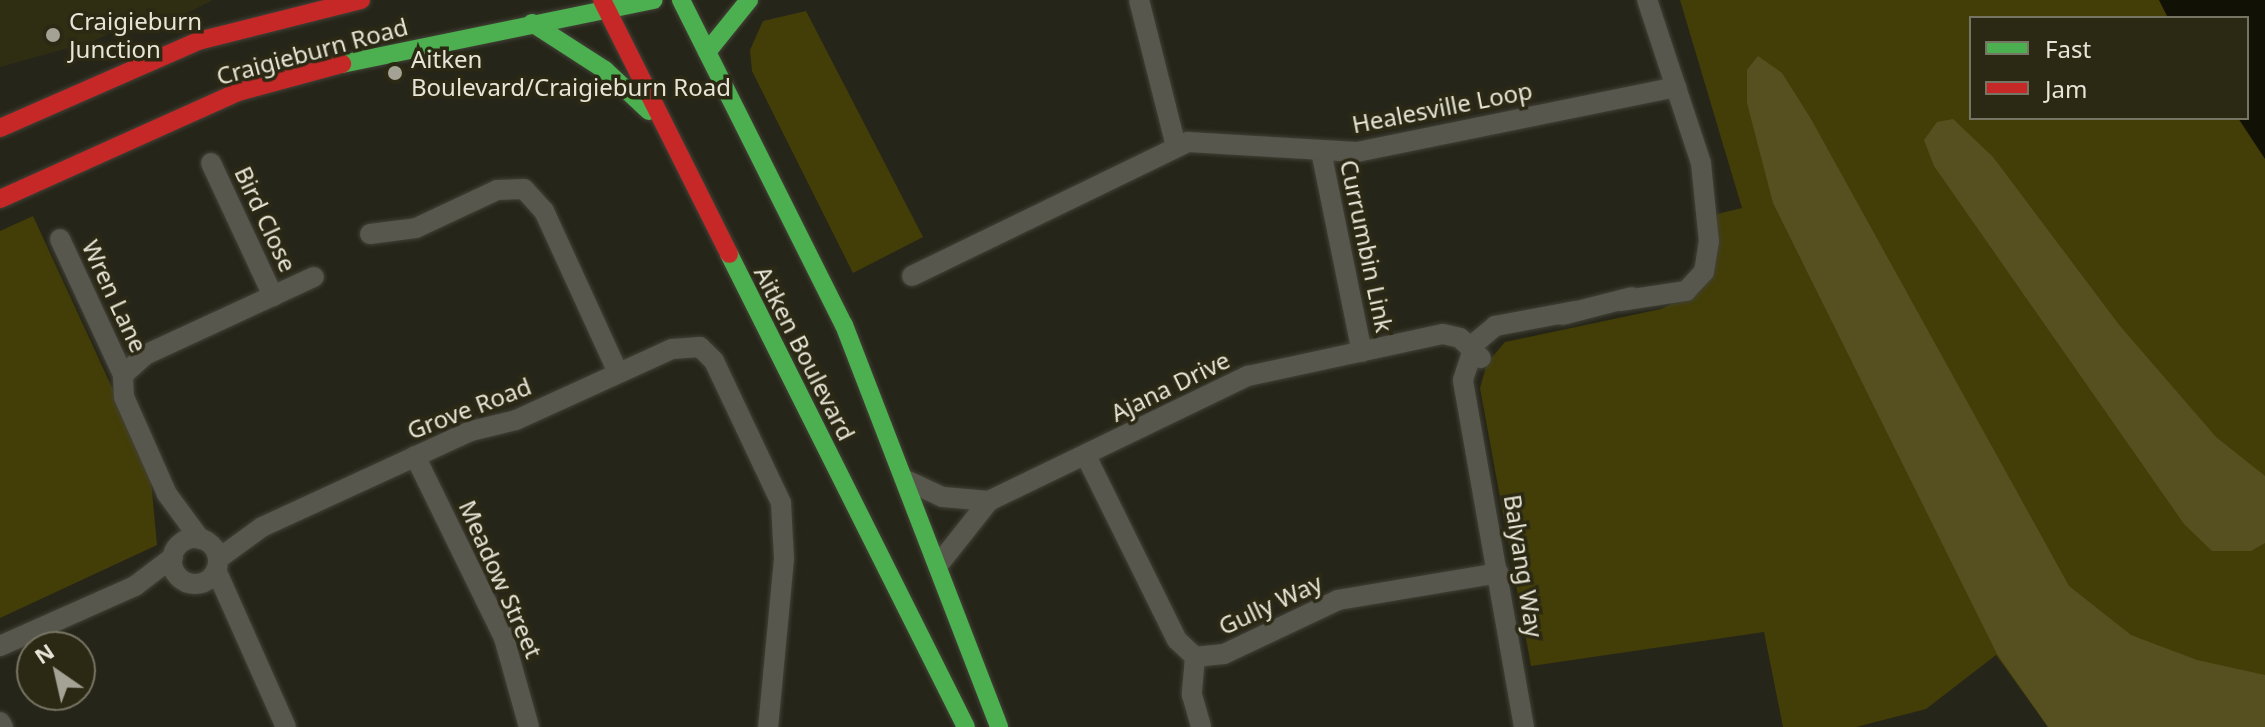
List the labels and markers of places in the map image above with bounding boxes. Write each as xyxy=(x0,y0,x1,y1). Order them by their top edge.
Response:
place label: Craigieburn Junction xyxy=(69,7,202,63)
marker: Craigieburn Junction xyxy=(44,26,62,44)
place label: Aitken Boulevard/Craigieburn Road xyxy=(411,45,731,101)
marker: Aitken Boulevard/Craigieburn Road xyxy=(386,64,404,82)

